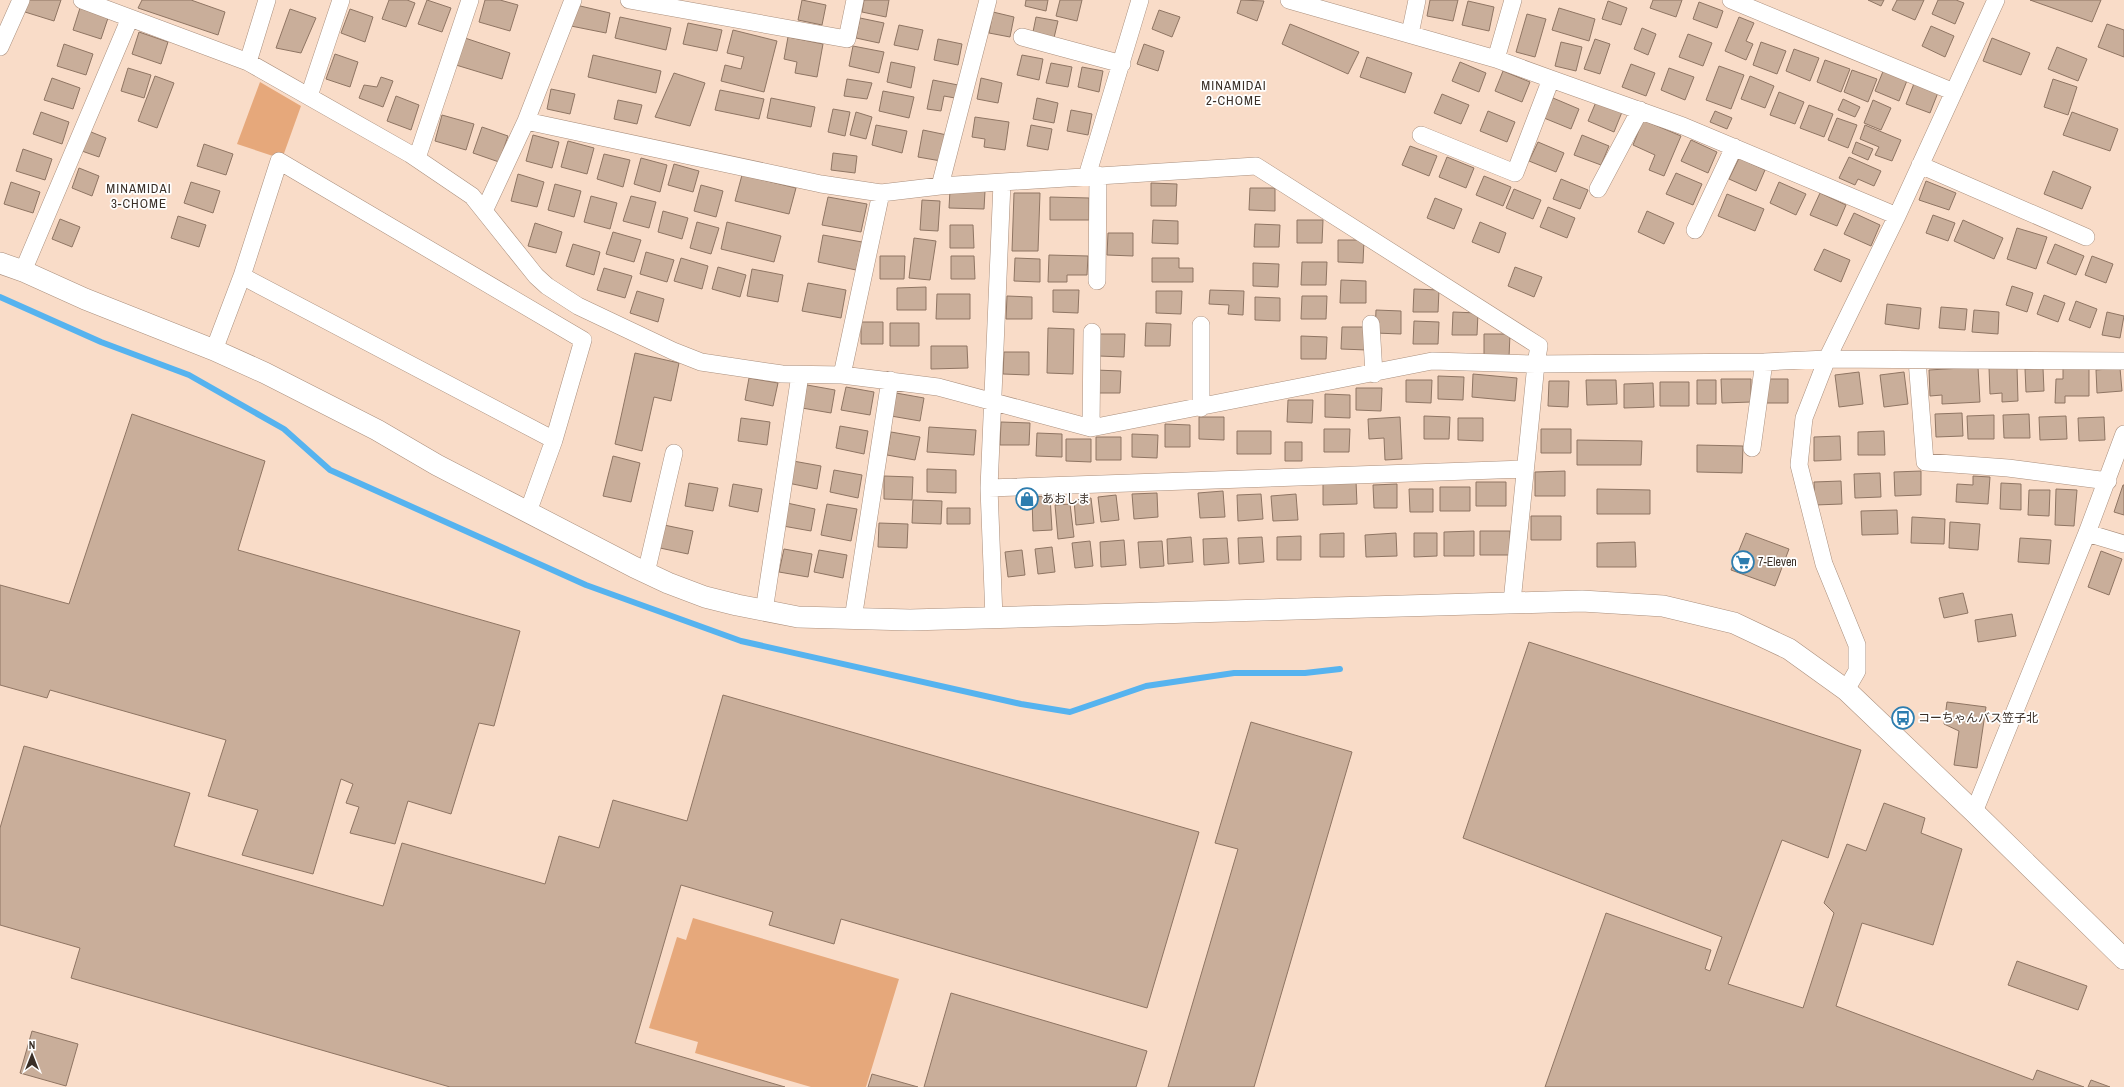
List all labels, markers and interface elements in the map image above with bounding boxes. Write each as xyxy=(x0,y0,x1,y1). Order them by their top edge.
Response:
district label: MINAMIDAI 2-CHOME xyxy=(1201,77,1267,109)
district label: MINAMIDAI 3-CHOME xyxy=(106,180,172,212)
shop icon: あおしま xyxy=(1014,486,1040,512)
place label: あおしま xyxy=(1042,491,1090,507)
supermarket icon: 7-Eleven xyxy=(1730,549,1756,575)
place label: 7-Eleven xyxy=(1758,554,1797,570)
bus stop icon: コーちゃんバス笠子北 xyxy=(1890,705,1916,731)
place label: コーちゃんバス笠子北 xyxy=(1918,710,2038,726)
north arrow xyxy=(12,1035,52,1075)
text: N xyxy=(29,1038,35,1052)

